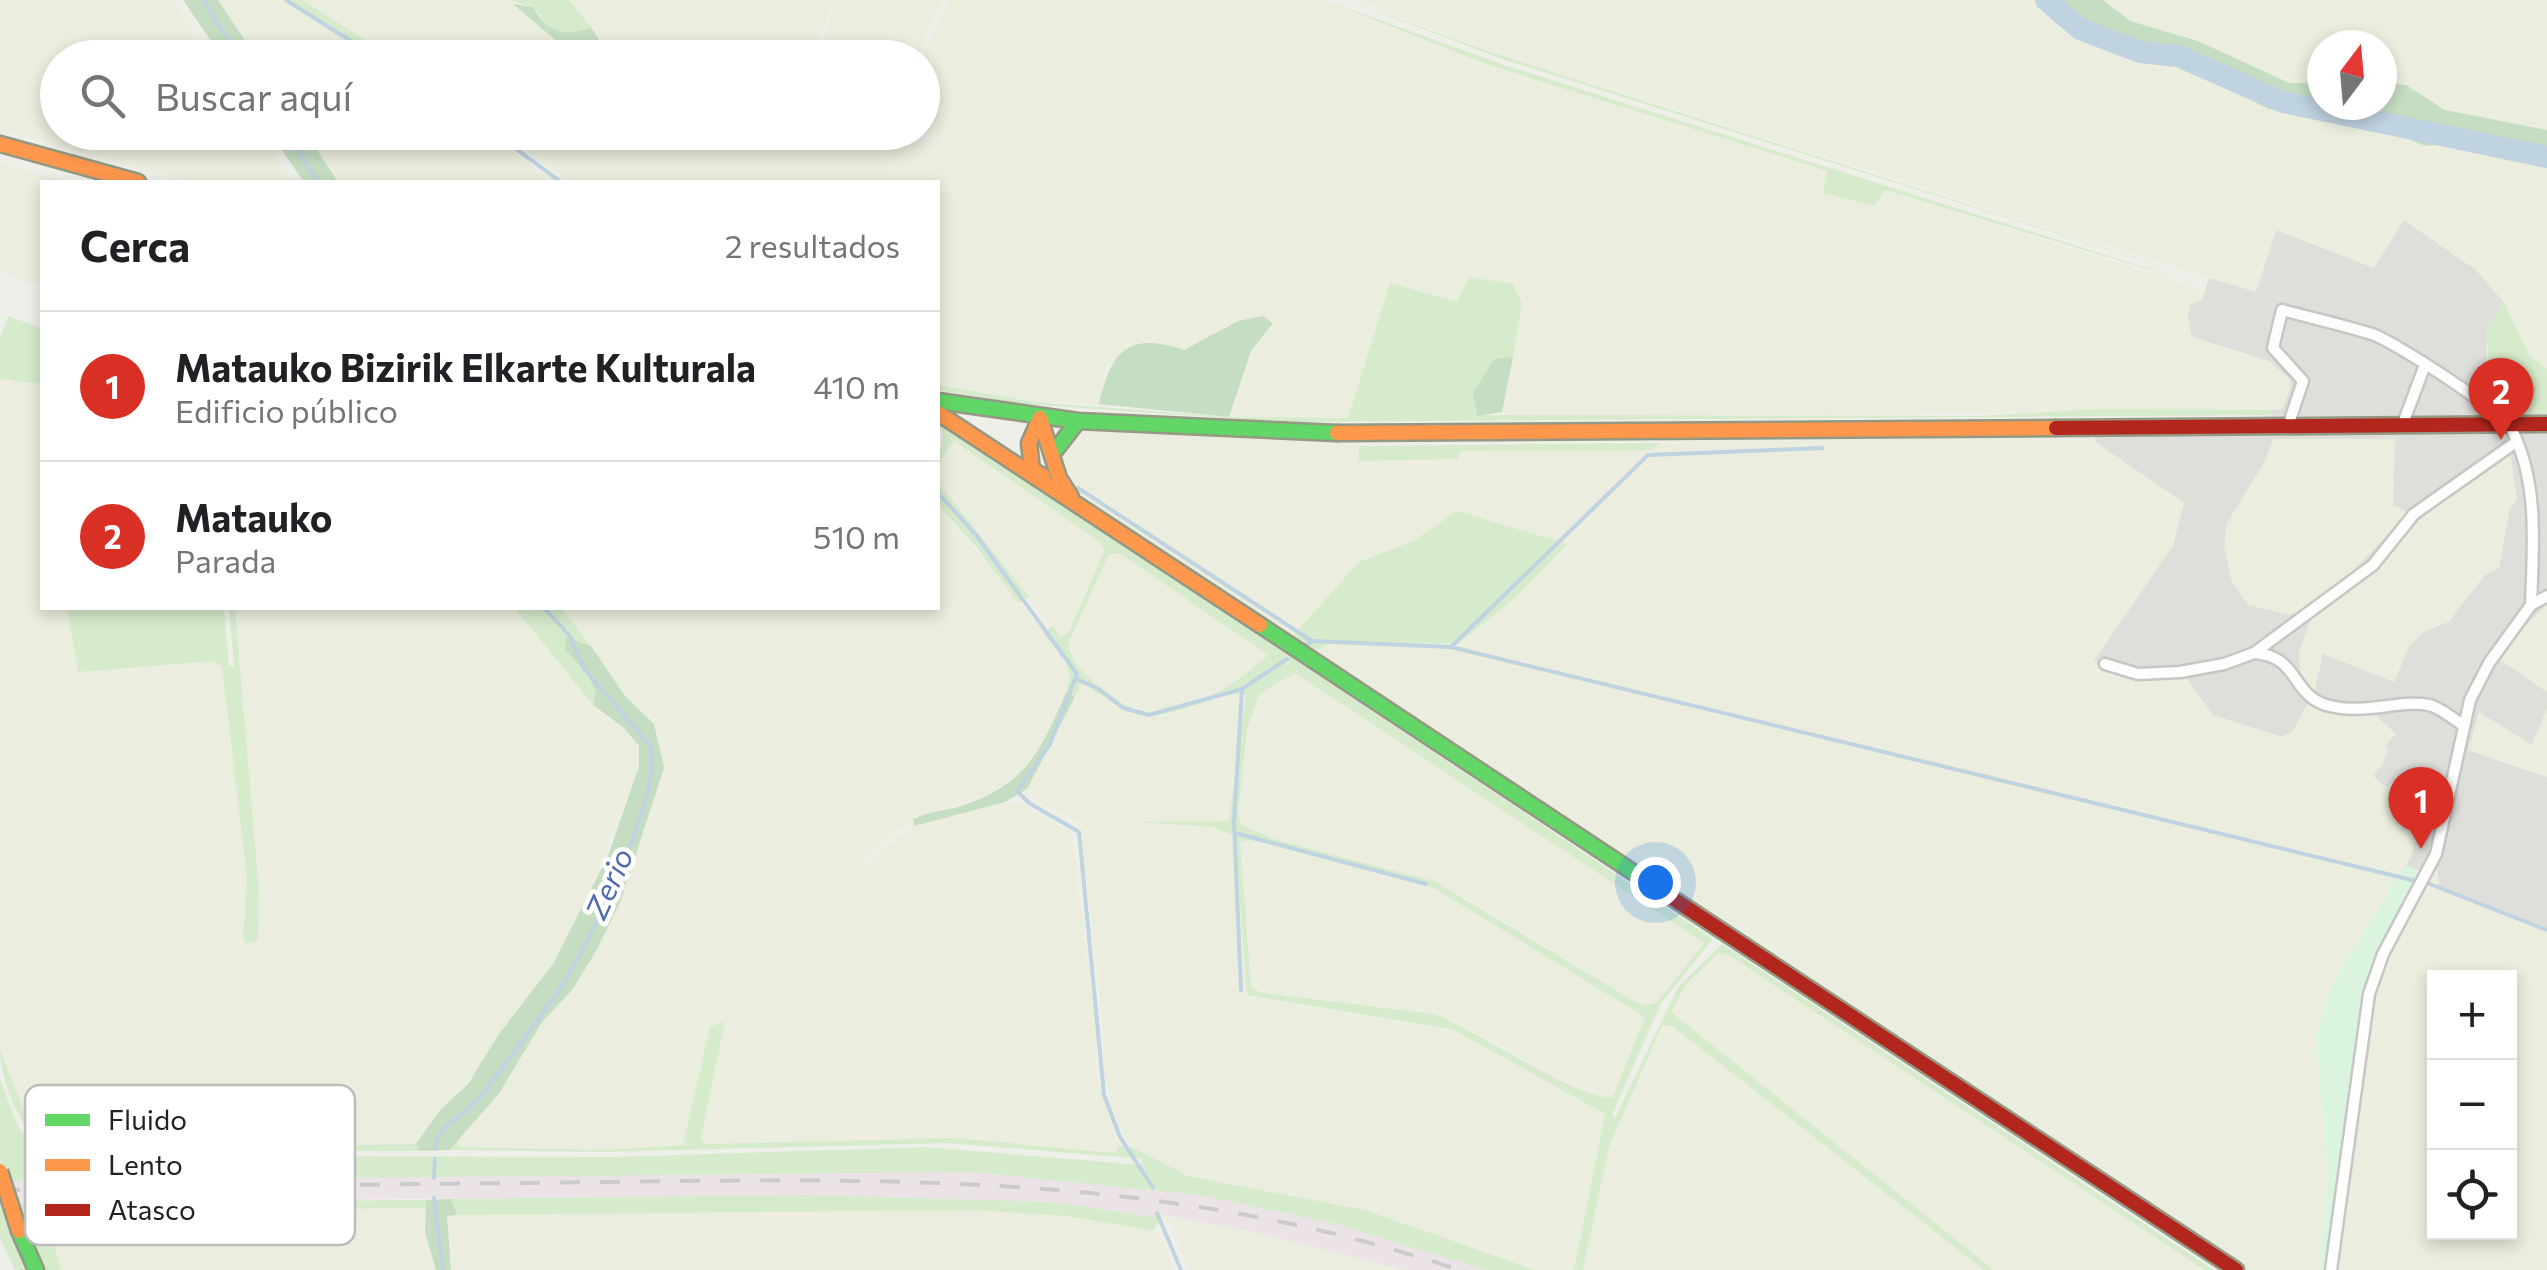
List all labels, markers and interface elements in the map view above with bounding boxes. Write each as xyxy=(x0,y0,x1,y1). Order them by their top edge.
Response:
north arrow xyxy=(2307,30,2397,120)
search box xyxy=(40,40,940,150)
icon: search xyxy=(75,68,130,123)
text: Buscar aquí xyxy=(155,72,352,119)
text: Cerca xyxy=(80,219,190,271)
text: 2 resultados xyxy=(725,225,900,265)
text: Matauko Bizirik Elkarte Kulturala xyxy=(175,343,756,390)
pin: 2 xyxy=(2468,358,2534,440)
text: 1 xyxy=(105,366,120,406)
text: 410 m xyxy=(813,366,900,406)
text: Edificio público xyxy=(175,390,398,430)
text: Matauko xyxy=(175,493,333,540)
text: 2 xyxy=(103,516,122,556)
text: 510 m xyxy=(813,516,900,556)
text: Parada xyxy=(175,540,276,580)
pin: 1 xyxy=(2388,766,2454,849)
water label: Zerio xyxy=(575,842,640,925)
your location xyxy=(1630,857,1681,908)
map controls xyxy=(2427,970,2517,1240)
button: + xyxy=(2427,970,2517,1060)
button: − xyxy=(2427,1060,2517,1150)
legend xyxy=(25,1085,355,1245)
text: Fluido xyxy=(108,1102,187,1136)
text: Lento xyxy=(108,1147,183,1181)
button: locate xyxy=(2427,1150,2517,1240)
text: Atasco xyxy=(108,1192,196,1226)

